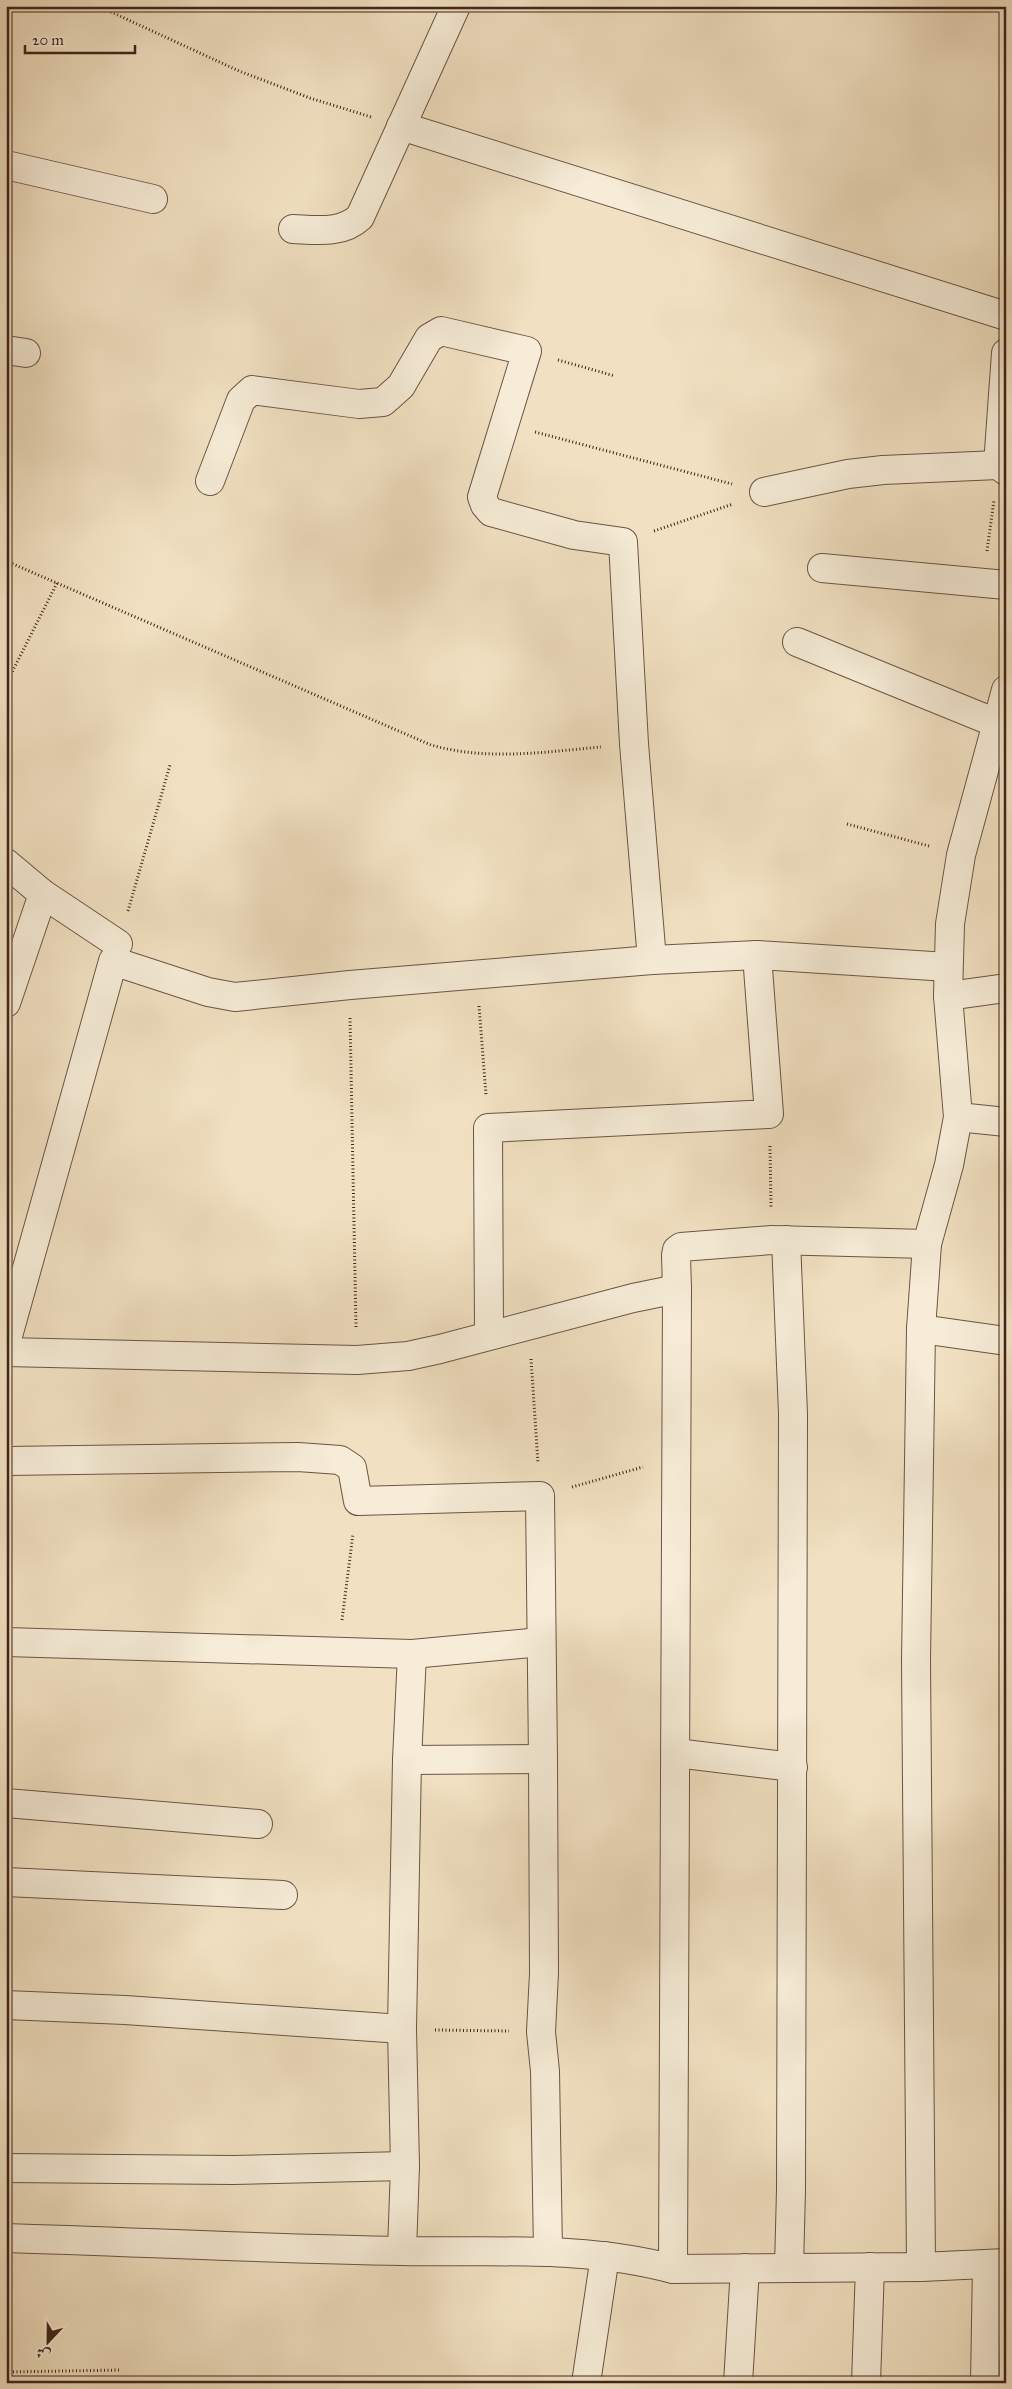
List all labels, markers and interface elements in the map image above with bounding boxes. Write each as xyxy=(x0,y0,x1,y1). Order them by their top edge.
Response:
scale bar xyxy=(25,22,135,54)
text: 20 m xyxy=(32,31,64,49)
north arrow xyxy=(22,2316,72,2366)
text: ش xyxy=(34,2343,53,2364)

